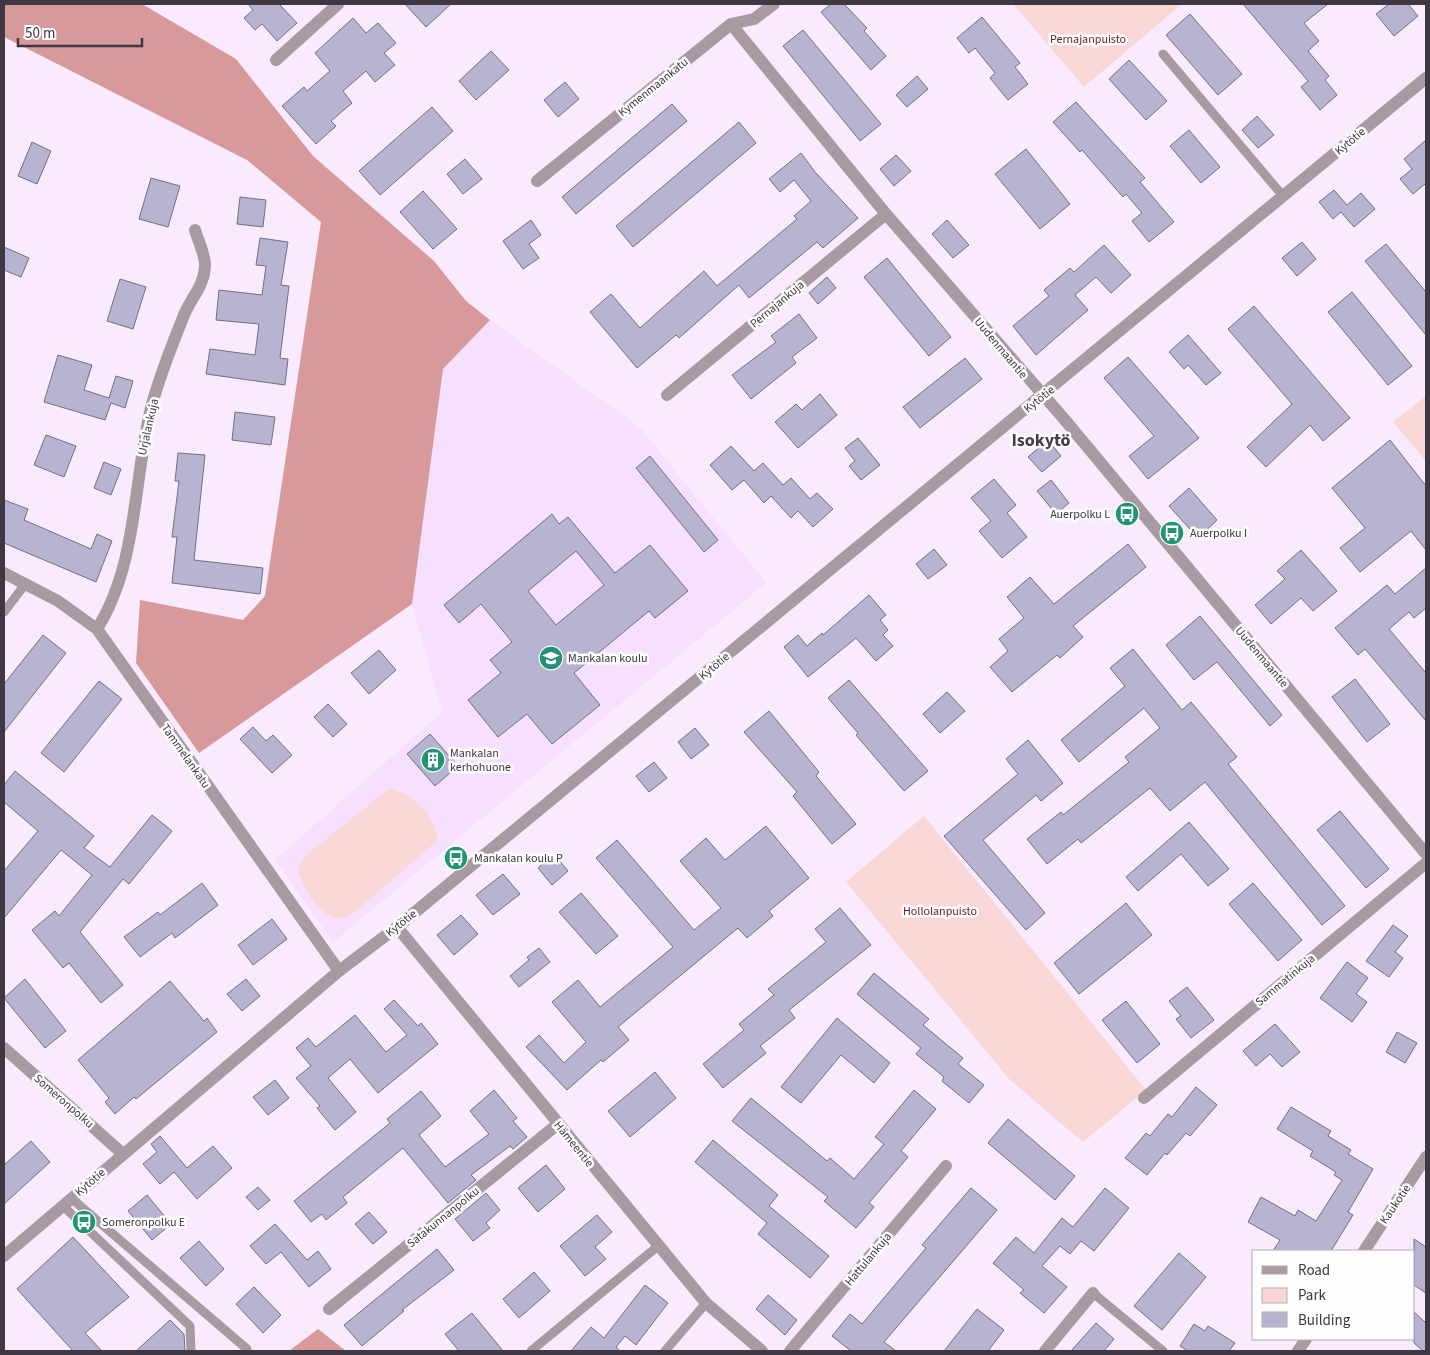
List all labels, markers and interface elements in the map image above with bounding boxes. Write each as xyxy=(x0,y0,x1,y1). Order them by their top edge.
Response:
scale bar xyxy=(18,15,141,47)
text: 50 m xyxy=(25,23,55,44)
park label: Pernajanpuisto xyxy=(1050,31,1126,48)
street label: Kymenmaankatu xyxy=(615,54,692,121)
street label: Kytötie xyxy=(1331,123,1369,159)
street label: Pernajankuja xyxy=(747,277,808,332)
street label: Uudenmaantie xyxy=(970,314,1031,383)
street label: Kytötie xyxy=(1020,382,1058,417)
street label: Urjalankuja xyxy=(134,397,163,457)
district label: Isokytö xyxy=(1011,428,1071,453)
bus stop icon: Auerpolku L xyxy=(1114,501,1140,527)
place label: Auerpolku L xyxy=(1050,506,1110,523)
bus stop icon: Auerpolku I xyxy=(1159,520,1185,546)
place label: Auerpolku I xyxy=(1190,525,1247,542)
street label: Uudenmaantie xyxy=(1231,623,1292,692)
school or university icon: Mankalan koulu xyxy=(538,645,564,671)
street label: Kytötie xyxy=(695,648,733,684)
place label: Mankalan koulu xyxy=(568,650,648,667)
street label: Tammelankatu xyxy=(157,721,214,792)
place label: Mankalan kerhohuone xyxy=(450,745,511,776)
building icon: Mankalan kerhohuone xyxy=(420,747,446,773)
bus stop icon: Mankalan koulu P xyxy=(443,845,469,871)
place label: Mankalan koulu P xyxy=(474,850,563,867)
park label: Hollolanpuisto xyxy=(903,903,977,920)
street label: Kytötie xyxy=(382,906,420,941)
street label: Sammatinkuja xyxy=(1252,950,1319,1010)
street label: Someronpolku xyxy=(30,1071,97,1132)
street label: Hämeentie xyxy=(550,1117,598,1171)
street label: Kytötie xyxy=(71,1164,109,1200)
street label: Kaukotie xyxy=(1376,1181,1415,1227)
street label: Satakunnanpolku xyxy=(403,1183,483,1252)
bus stop icon: Someronpolku E xyxy=(71,1209,97,1235)
place label: Someronpolku E xyxy=(102,1214,185,1231)
street label: Hattulankuja xyxy=(841,1229,896,1290)
legend xyxy=(1252,1250,1415,1340)
text: Road xyxy=(1298,1260,1330,1281)
text: Park xyxy=(1298,1285,1327,1306)
text: Building xyxy=(1298,1310,1351,1331)

